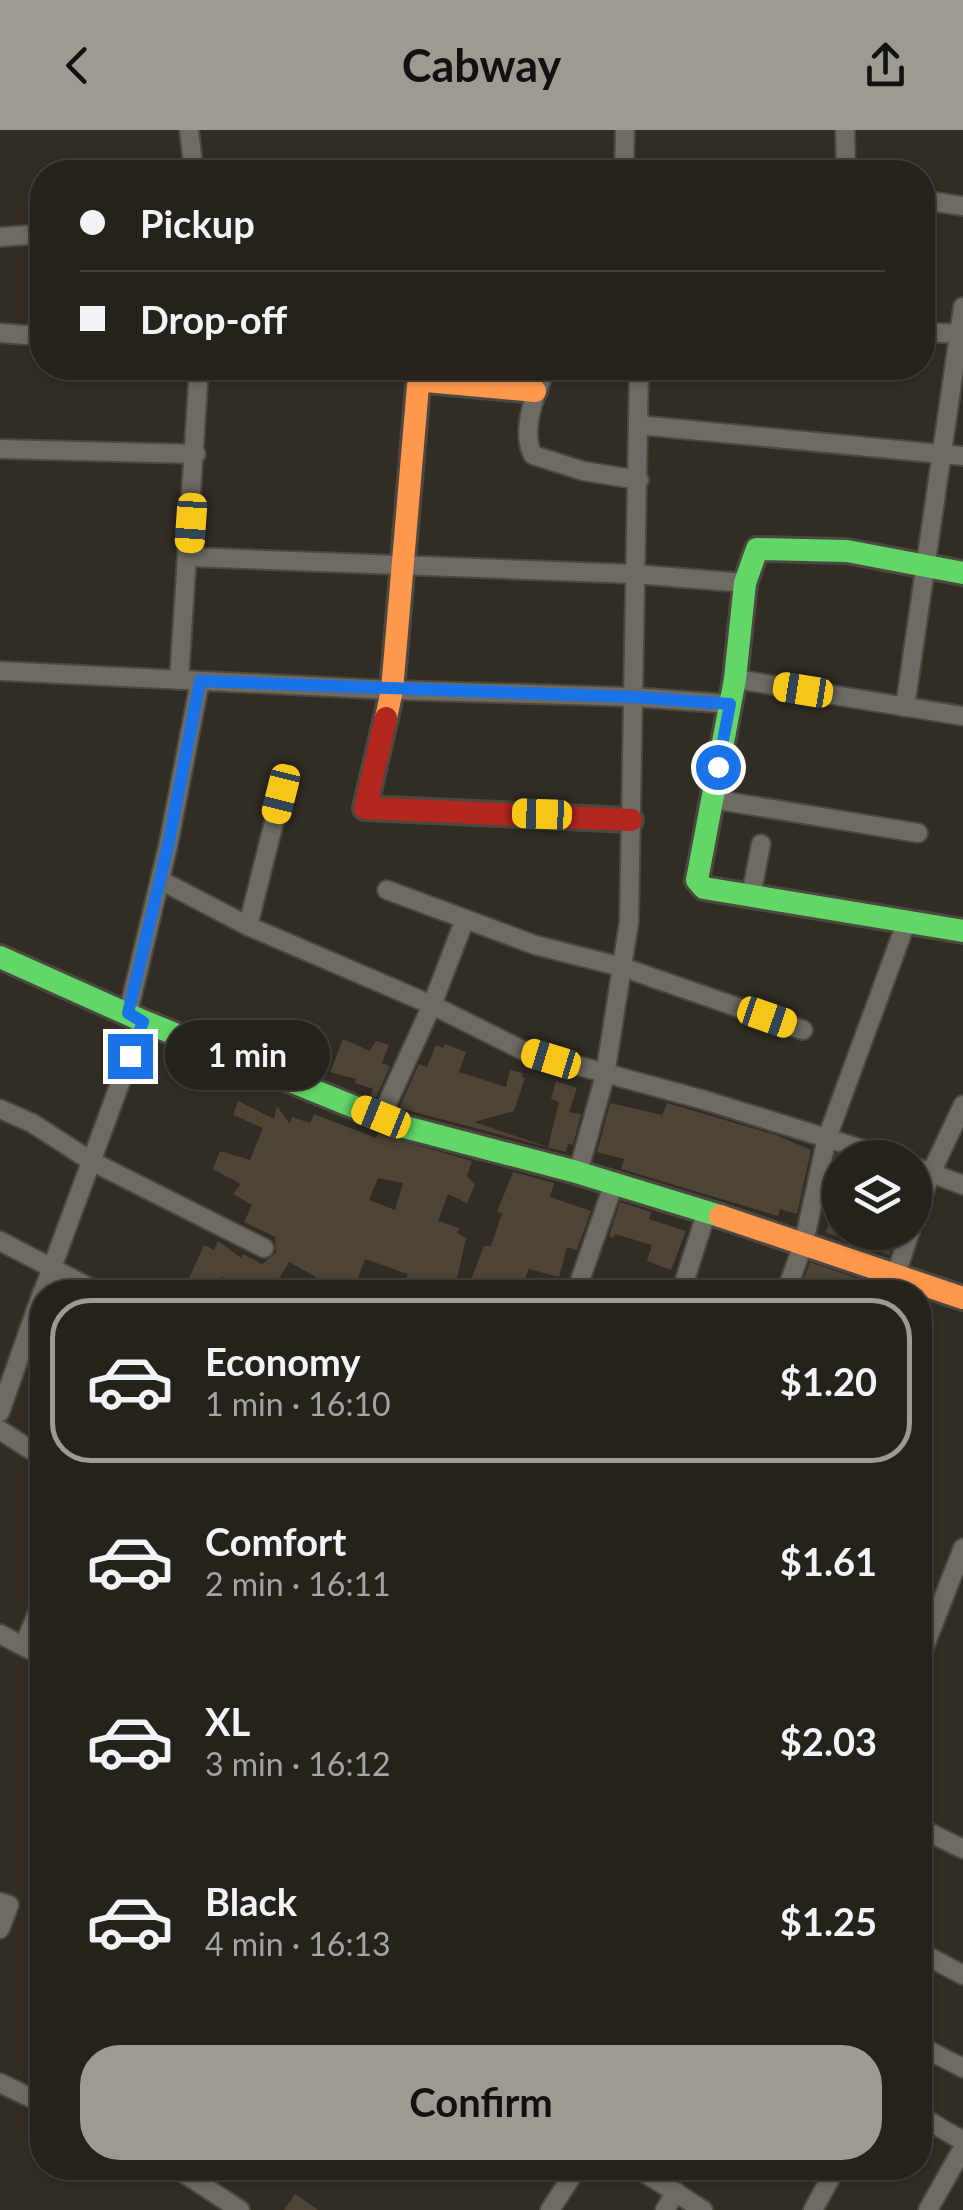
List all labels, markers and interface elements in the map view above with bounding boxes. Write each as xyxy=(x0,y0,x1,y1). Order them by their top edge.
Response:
icon: back xyxy=(50,38,105,93)
text: Cabway xyxy=(402,38,561,92)
icon: share xyxy=(858,38,913,93)
text: Pickup xyxy=(140,200,255,246)
text: Drop-off xyxy=(140,296,287,342)
car xyxy=(174,492,208,554)
car xyxy=(771,670,835,710)
route start xyxy=(696,745,741,790)
car xyxy=(259,761,303,827)
car xyxy=(511,798,573,830)
car xyxy=(734,993,800,1041)
callout: 1 min xyxy=(165,1021,330,1091)
route end xyxy=(108,1034,153,1079)
text: 1 min xyxy=(208,1035,287,1074)
car xyxy=(518,1036,584,1082)
car xyxy=(348,1092,414,1142)
map controls xyxy=(822,1140,932,1250)
button: layers xyxy=(822,1140,932,1250)
icon: car xyxy=(85,1336,175,1426)
text: Economy xyxy=(205,1338,360,1384)
text: $1.20 xyxy=(780,1358,877,1404)
text: 1 min · 16:10 xyxy=(205,1384,391,1423)
icon: car xyxy=(85,1516,175,1606)
text: Comfort xyxy=(205,1518,346,1564)
text: $1.61 xyxy=(780,1538,877,1584)
text: 2 min · 16:11 xyxy=(205,1564,391,1603)
icon: car xyxy=(85,1696,175,1786)
text: XL xyxy=(205,1698,250,1744)
text: $2.03 xyxy=(780,1718,877,1764)
text: 3 min · 16:12 xyxy=(205,1744,391,1783)
icon: car xyxy=(85,1876,175,1966)
text: Black xyxy=(205,1878,297,1924)
text: $1.25 xyxy=(780,1898,877,1944)
text: 4 min · 16:13 xyxy=(205,1924,391,1963)
button: Confirm xyxy=(80,2045,882,2160)

